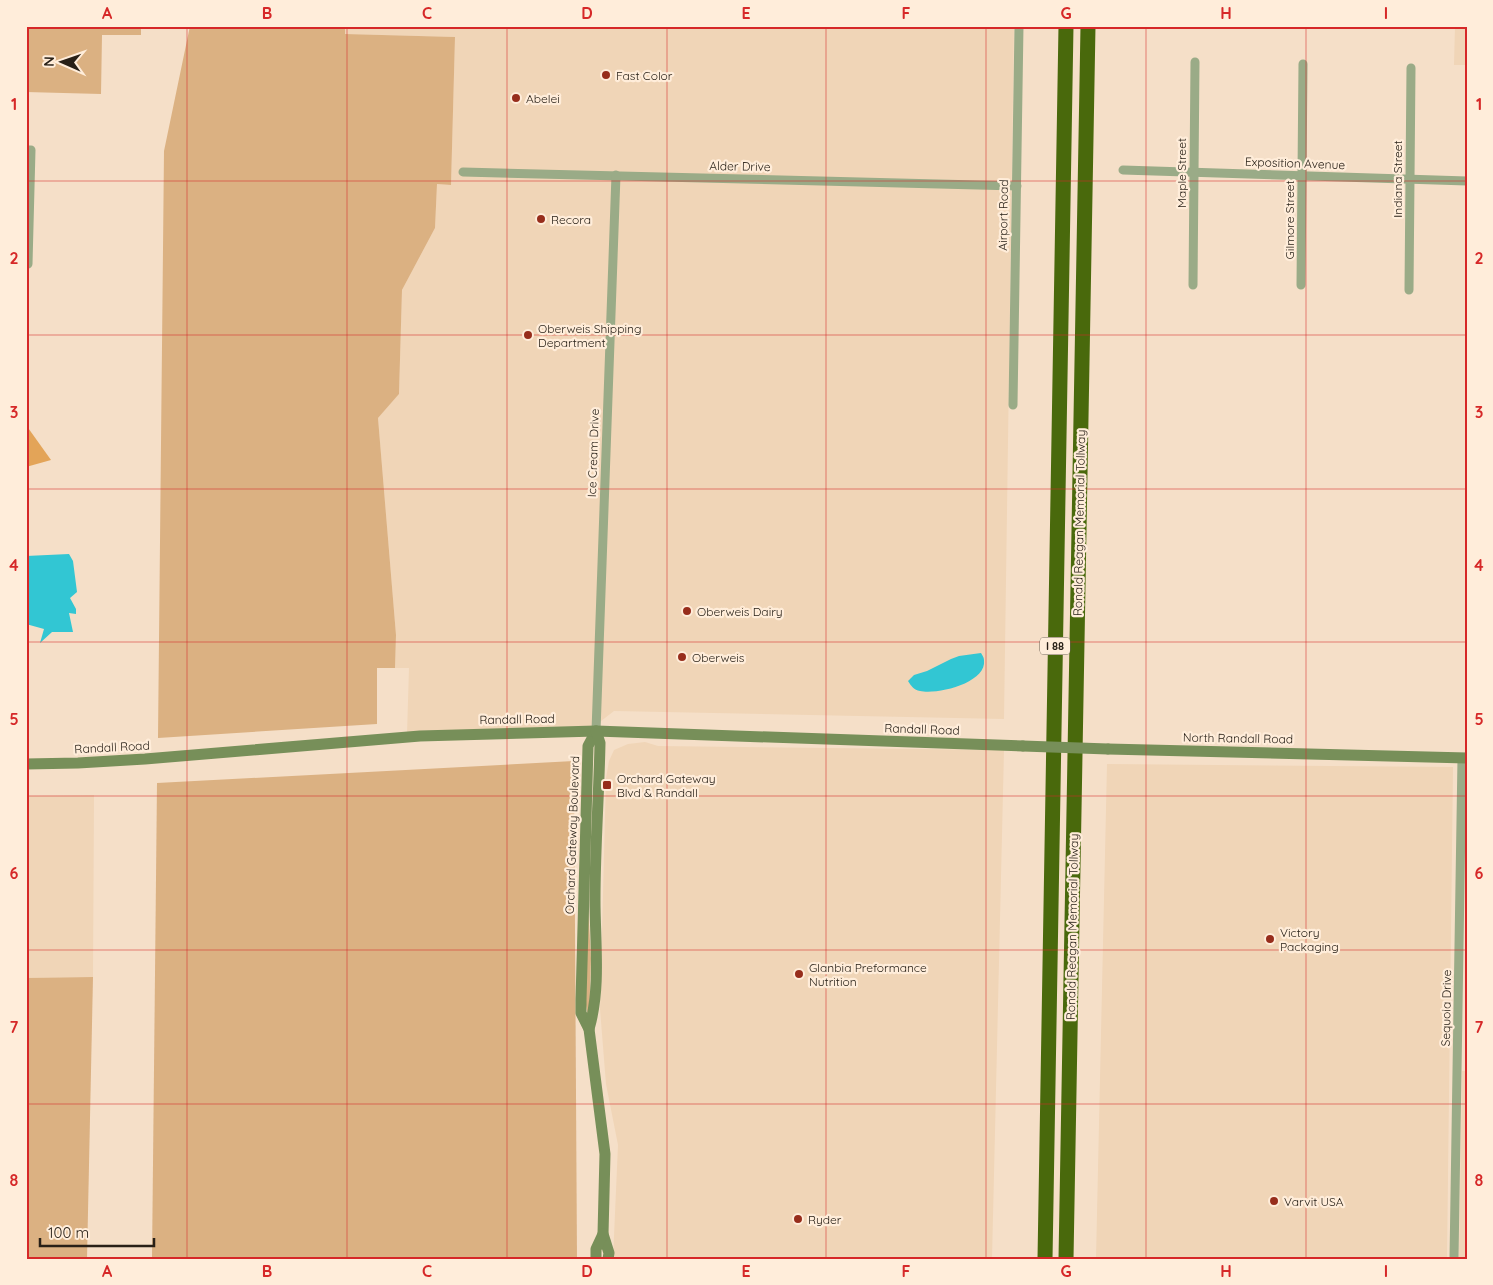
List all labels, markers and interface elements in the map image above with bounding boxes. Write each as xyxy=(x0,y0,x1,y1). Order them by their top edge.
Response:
text: A xyxy=(102,3,113,23)
text: B xyxy=(262,3,272,23)
text: C xyxy=(422,3,432,23)
text: D xyxy=(581,3,593,23)
text: E xyxy=(741,3,751,23)
text: F xyxy=(902,3,911,23)
text: G xyxy=(1060,3,1072,23)
text: H xyxy=(1220,3,1232,23)
text: I xyxy=(1384,3,1388,23)
north arrow xyxy=(38,38,88,88)
text: N xyxy=(40,56,58,67)
place label: Fast Color xyxy=(616,68,673,83)
marker: Fast Color xyxy=(600,69,612,81)
place label: Abelei xyxy=(526,91,560,106)
marker: Abelei xyxy=(510,92,522,104)
text: 1 xyxy=(11,94,17,114)
text: 1 xyxy=(1476,94,1482,114)
street label: Maple Street xyxy=(1174,138,1189,208)
street label: Indiana Street xyxy=(1390,140,1405,218)
street label: Exposition Avenue xyxy=(1245,154,1346,172)
street label: Alder Drive xyxy=(709,158,771,174)
street label: Airport Road xyxy=(995,179,1011,251)
street label: Gilmore Street xyxy=(1282,180,1297,260)
place label: Recora xyxy=(551,212,591,227)
marker: Recora xyxy=(535,213,547,225)
text: 2 xyxy=(9,248,19,268)
text: 2 xyxy=(1474,248,1484,268)
place label: Oberweis Shipping Department xyxy=(538,321,641,350)
marker: Oberweis Shipping Department xyxy=(522,329,534,341)
text: 3 xyxy=(10,402,18,422)
text: 3 xyxy=(1475,402,1483,422)
street label: Ice Cream Drive xyxy=(584,408,602,498)
street label: Ronald Reagan Memorial Tollway xyxy=(1070,430,1088,616)
text: 4 xyxy=(9,555,19,575)
text: 4 xyxy=(1474,555,1484,575)
place label: Oberweis Dairy xyxy=(697,604,783,619)
marker: Oberweis Dairy xyxy=(681,605,693,617)
road number: I 88 xyxy=(1040,637,1070,654)
place label: Oberweis xyxy=(692,650,745,665)
marker: Oberweis xyxy=(676,651,688,663)
text: 5 xyxy=(9,709,19,729)
text: 5 xyxy=(1474,709,1484,729)
street label: Randall Road xyxy=(479,711,555,727)
street label: Randall Road xyxy=(884,720,960,738)
street label: North Randall Road xyxy=(1183,730,1293,746)
street label: Randall Road xyxy=(74,738,150,756)
street label: Orchard Gateway Boulevard xyxy=(562,756,582,914)
place label: Orchard Gateway Blvd & Randall xyxy=(617,771,716,800)
marker: Orchard Gateway Blvd & Randall xyxy=(601,779,613,791)
street label: Ronald Reagan Memorial Tollway xyxy=(1063,834,1081,1020)
text: 6 xyxy=(10,863,19,883)
text: 6 xyxy=(1475,863,1484,883)
place label: Victory Packaging xyxy=(1280,925,1339,954)
marker: Victory Packaging xyxy=(1264,933,1276,945)
place label: Glanbia Preformance Nutrition xyxy=(809,960,927,989)
marker: Glanbia Preformance Nutrition xyxy=(793,968,805,980)
street label: Sequoia Drive xyxy=(1438,969,1454,1047)
text: 7 xyxy=(10,1017,19,1037)
text: 7 xyxy=(1475,1017,1484,1037)
text: 8 xyxy=(10,1170,19,1190)
text: 8 xyxy=(1475,1170,1484,1190)
place label: Varvit USA xyxy=(1284,1194,1344,1209)
marker: Varvit USA xyxy=(1268,1195,1280,1207)
place label: Ryder xyxy=(808,1212,842,1227)
marker: Ryder xyxy=(792,1213,804,1225)
scale bar xyxy=(40,1215,154,1247)
text: 100 m xyxy=(48,1223,89,1242)
text: A xyxy=(102,1261,113,1281)
text: B xyxy=(262,1261,272,1281)
text: C xyxy=(422,1261,432,1281)
text: D xyxy=(581,1261,593,1281)
text: E xyxy=(741,1261,751,1281)
text: F xyxy=(902,1261,911,1281)
text: G xyxy=(1060,1261,1072,1281)
text: H xyxy=(1220,1261,1232,1281)
text: I xyxy=(1384,1261,1388,1281)

